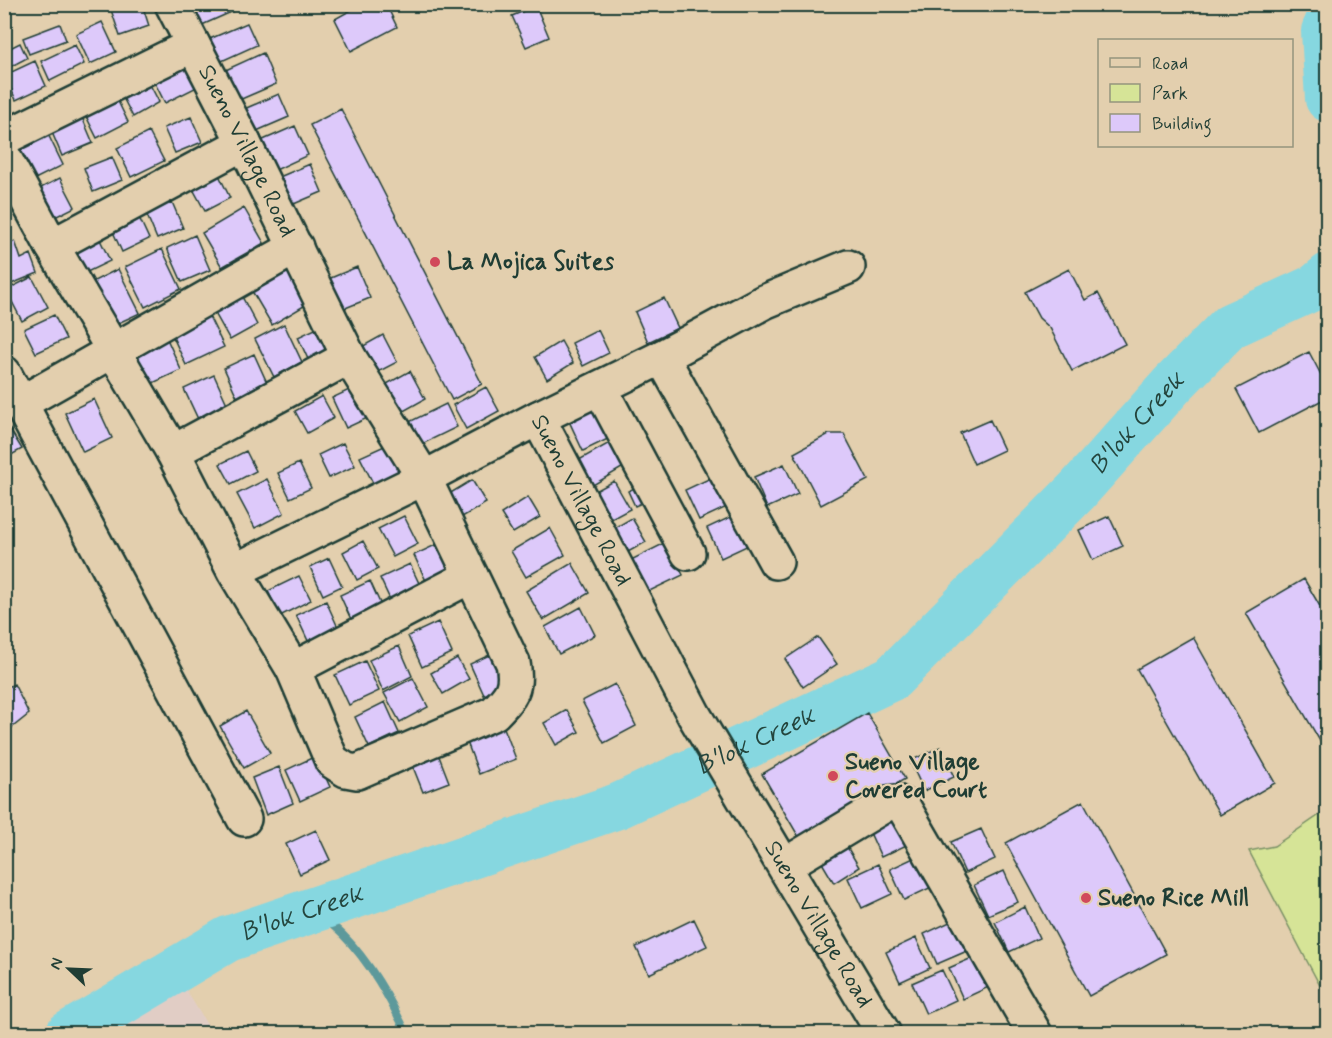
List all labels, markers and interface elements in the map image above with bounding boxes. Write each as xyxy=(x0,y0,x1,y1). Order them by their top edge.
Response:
legend xyxy=(1098,39,1293,147)
text: Road xyxy=(1152,52,1188,76)
street label: Sueno Village Road xyxy=(191,59,303,242)
text: Park xyxy=(1152,82,1188,106)
text: Building xyxy=(1152,112,1212,138)
place label: La Mojica Suites xyxy=(447,247,615,279)
marker: La Mojica Suites xyxy=(428,255,442,269)
water label: B'lok Creek xyxy=(1082,364,1193,483)
street label: Sueno Village Road xyxy=(524,409,639,591)
water label: B'lok Creek xyxy=(691,699,822,784)
place label: Sueno Village Covered Court xyxy=(845,747,987,806)
marker: Sueno Village Covered Court xyxy=(826,769,840,783)
street label: Sueno Village Road xyxy=(757,835,880,1013)
water label: B'lok Creek xyxy=(236,877,369,951)
place label: Sueno Rice Mill xyxy=(1098,883,1249,914)
marker: Sueno Rice Mill xyxy=(1079,891,1093,905)
north arrow xyxy=(39,939,99,999)
text: N xyxy=(45,955,68,973)

